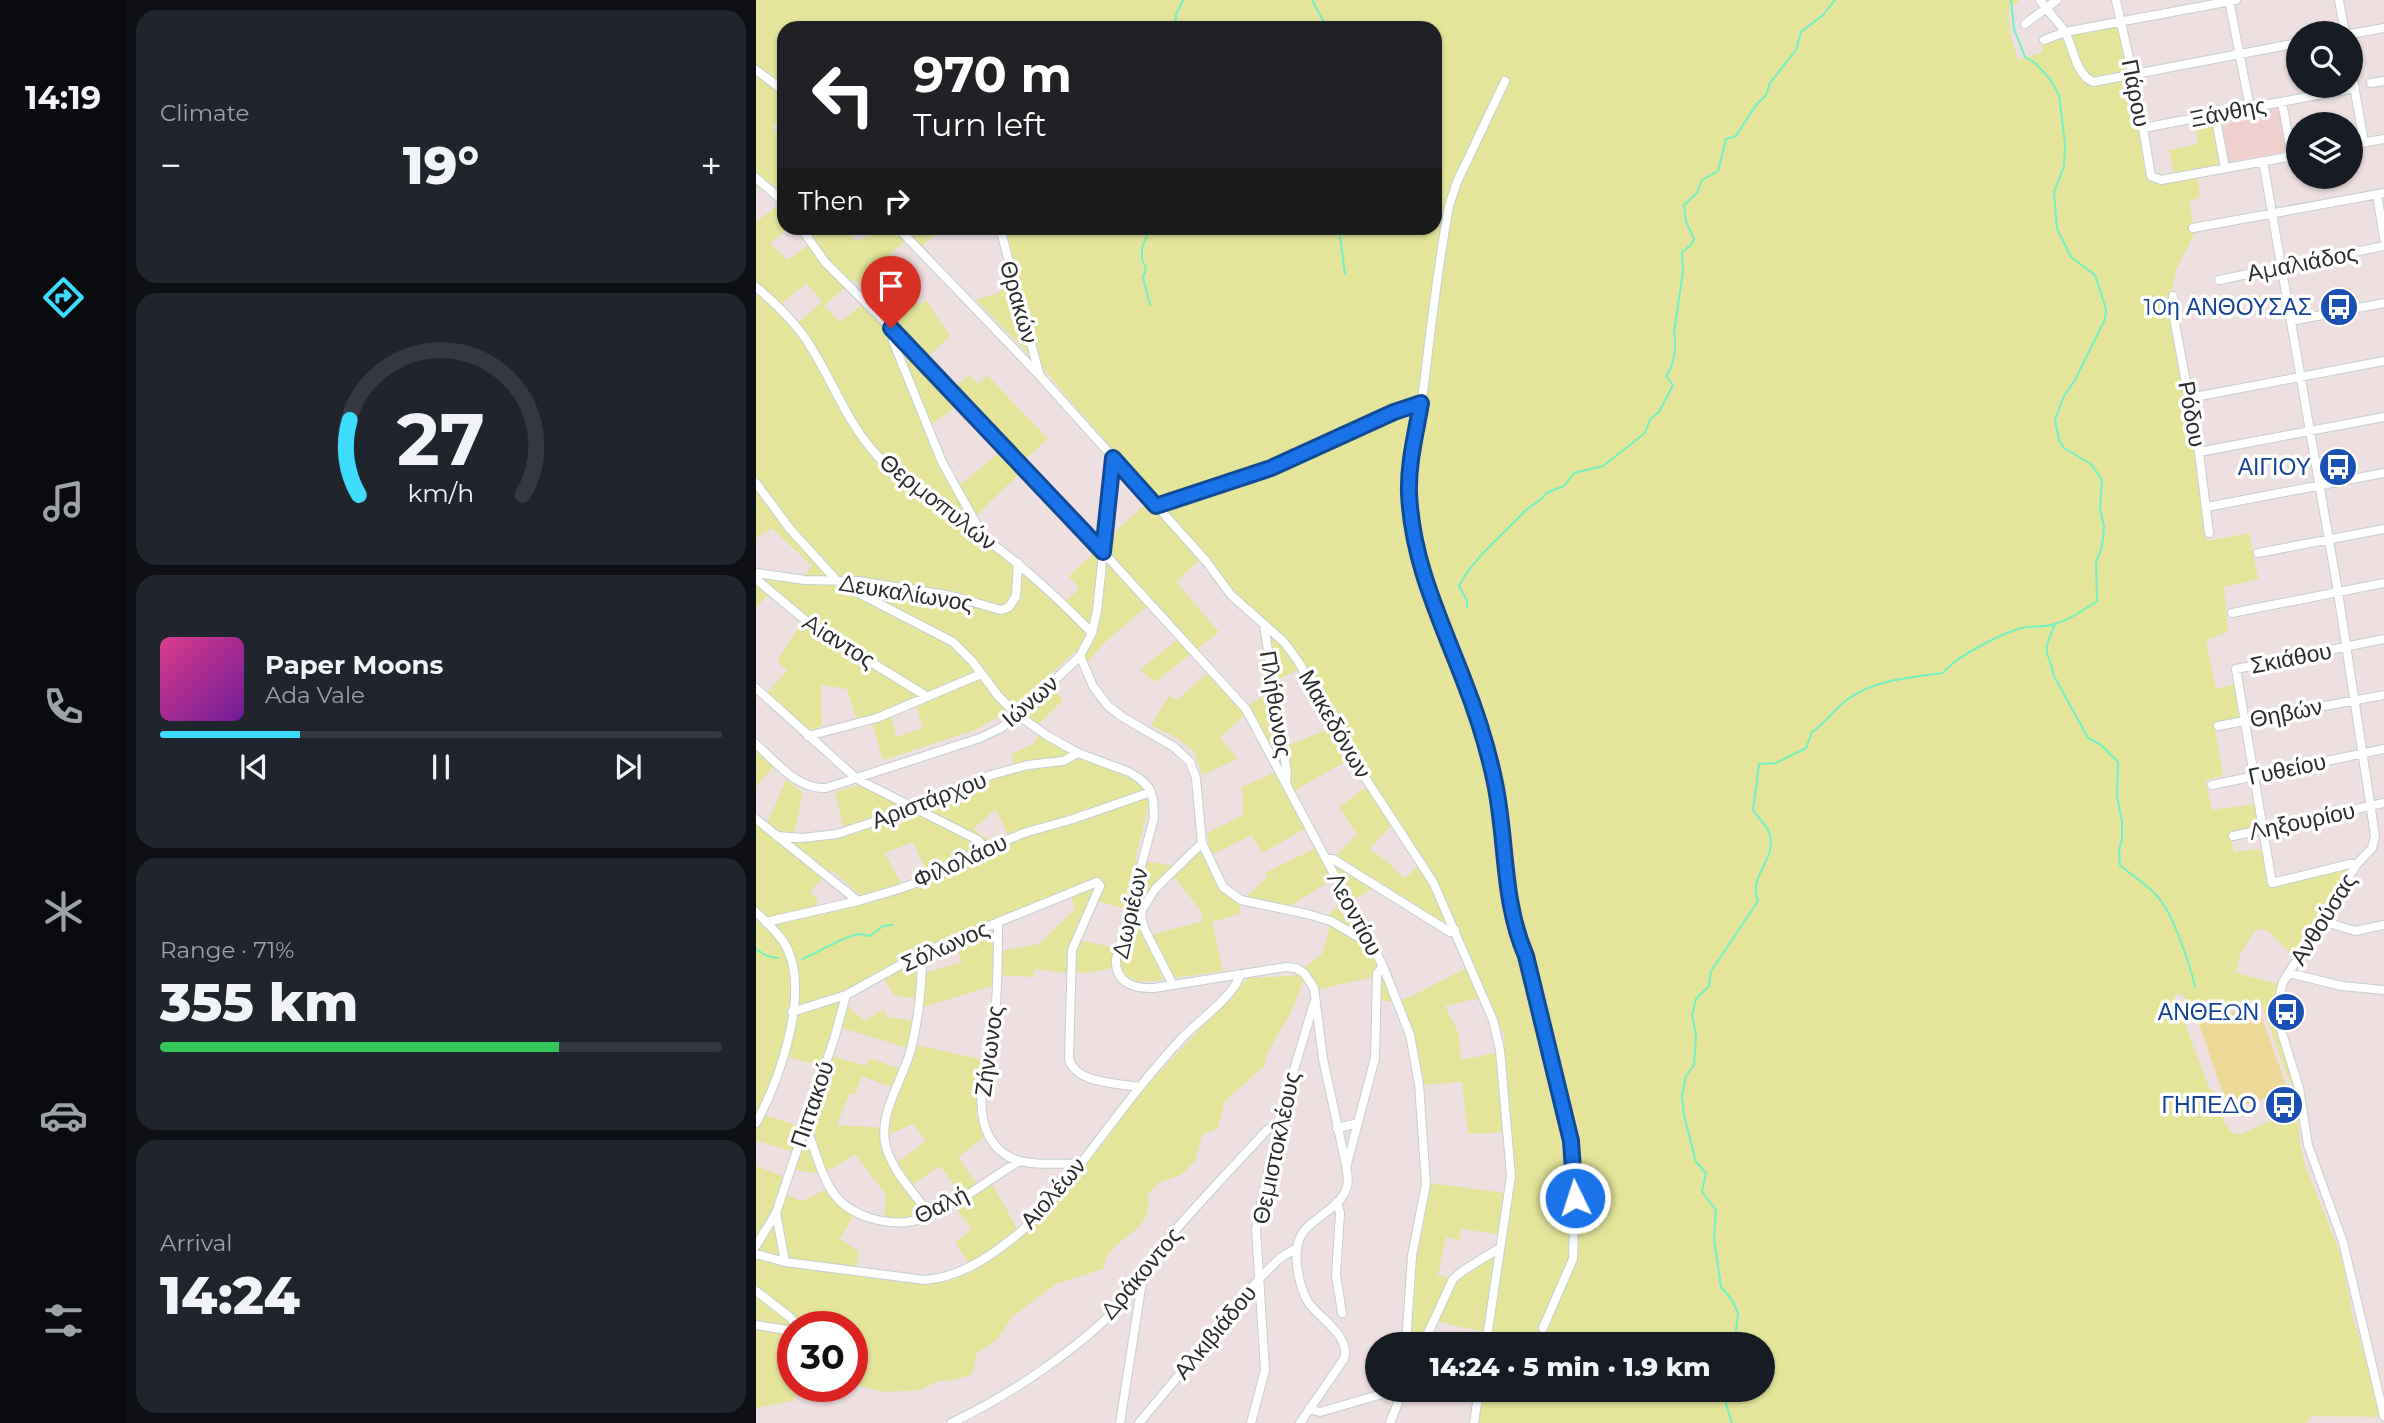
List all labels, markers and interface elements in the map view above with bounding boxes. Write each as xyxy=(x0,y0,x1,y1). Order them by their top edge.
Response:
map controls xyxy=(2286,21,2363,189)
button: search xyxy=(2286,21,2363,98)
text: 970 m xyxy=(913,45,1072,104)
icon: left xyxy=(798,49,889,140)
street label: Πάρου xyxy=(2116,57,2156,129)
text: 14:19 xyxy=(25,78,101,117)
street label: Ξάνθης xyxy=(2188,91,2268,133)
text: Climate xyxy=(160,99,249,127)
text: Turn left xyxy=(913,105,1047,144)
button: layers xyxy=(2286,112,2363,189)
text: 19° xyxy=(403,134,479,197)
text: − xyxy=(160,142,182,189)
text: + xyxy=(700,142,722,189)
icon: right xyxy=(878,182,916,220)
text: Then xyxy=(798,185,864,217)
street label: Αμαλιάδος xyxy=(2244,239,2360,287)
pin xyxy=(861,256,921,328)
street label: Θρακών xyxy=(994,257,1044,347)
icon: arrive xyxy=(872,267,910,305)
icon: directions xyxy=(39,273,88,322)
bus stop icon: 10η ΑΝΘΟΥΣΑΣ xyxy=(2318,286,2360,328)
place label: 10η ΑΝΘΟΥΣΑΣ xyxy=(2144,293,2312,321)
street label: Ρόδου xyxy=(2172,379,2212,449)
text: 27 xyxy=(397,395,485,483)
bus stop icon: ΑΙΓΙΟΥ xyxy=(2317,446,2359,488)
street label: Θερμοπυλών xyxy=(874,448,1002,556)
place label: ΑΙΓΙΟΥ xyxy=(2238,453,2311,481)
icon: music xyxy=(39,477,88,526)
text: km/h xyxy=(408,478,474,508)
street label: Δευκαλίωνος xyxy=(837,569,975,617)
street label: Aiαντος xyxy=(798,608,880,674)
street label: Σκιάθου xyxy=(2248,636,2334,680)
street label: Πλήθωνος xyxy=(1254,648,1298,760)
text: Paper Moons xyxy=(265,649,443,681)
street label: Μακεδόνων xyxy=(1293,665,1377,783)
street label: Ιώνων xyxy=(996,669,1064,733)
text: Ada Vale xyxy=(265,681,365,709)
icon: phone xyxy=(39,682,88,731)
street label: Θηβών xyxy=(2247,692,2325,734)
street label: Γυθείου xyxy=(2246,747,2328,791)
icon: previous xyxy=(235,748,273,786)
icon: pause xyxy=(422,748,460,786)
icon: next xyxy=(609,748,647,786)
street label: Αριστάρχου xyxy=(868,765,990,835)
street label: Ληξουρίου xyxy=(2247,796,2357,846)
street label: Φιλολάου xyxy=(909,828,1011,894)
street label: Δωριέων xyxy=(1106,865,1154,961)
street label: Λεοντίου xyxy=(1321,868,1389,960)
street label: Ανθούσας xyxy=(2284,868,2362,970)
icon: climate xyxy=(39,887,88,936)
street label: Σόλωνος xyxy=(897,914,993,978)
text: Range · 71% xyxy=(160,936,294,964)
text: 355 km xyxy=(160,971,358,1034)
bus stop icon: ΑΝΘΕΩΝ xyxy=(2265,991,2307,1033)
place label: ΑΝΘΕΩΝ xyxy=(2158,998,2259,1026)
street label: Ζήνωνος xyxy=(969,1004,1009,1098)
street label: Πιττακού xyxy=(784,1057,840,1151)
street label: Θεμιστοκλέους xyxy=(1246,1069,1306,1227)
bus stop icon: ΓΗΠΕΔΟ xyxy=(2263,1084,2305,1126)
icon: car xyxy=(39,1091,88,1140)
place label: ΓΗΠΕΔΟ xyxy=(2161,1091,2257,1119)
street label: Αιολέων xyxy=(1014,1152,1092,1234)
position arrow xyxy=(1538,1161,1612,1235)
street label: Θαλή xyxy=(909,1180,973,1230)
street label: Δράκοντος xyxy=(1095,1221,1187,1325)
text: Arrival xyxy=(160,1229,233,1257)
text: 14:24 xyxy=(160,1264,300,1327)
street label: Αλκιβιάδου xyxy=(1168,1279,1262,1385)
icon: filters xyxy=(39,1296,88,1345)
speed limit sign: 30 xyxy=(777,1311,868,1402)
text: 14:24 · 5 min · 1.9 km xyxy=(1430,1351,1710,1383)

